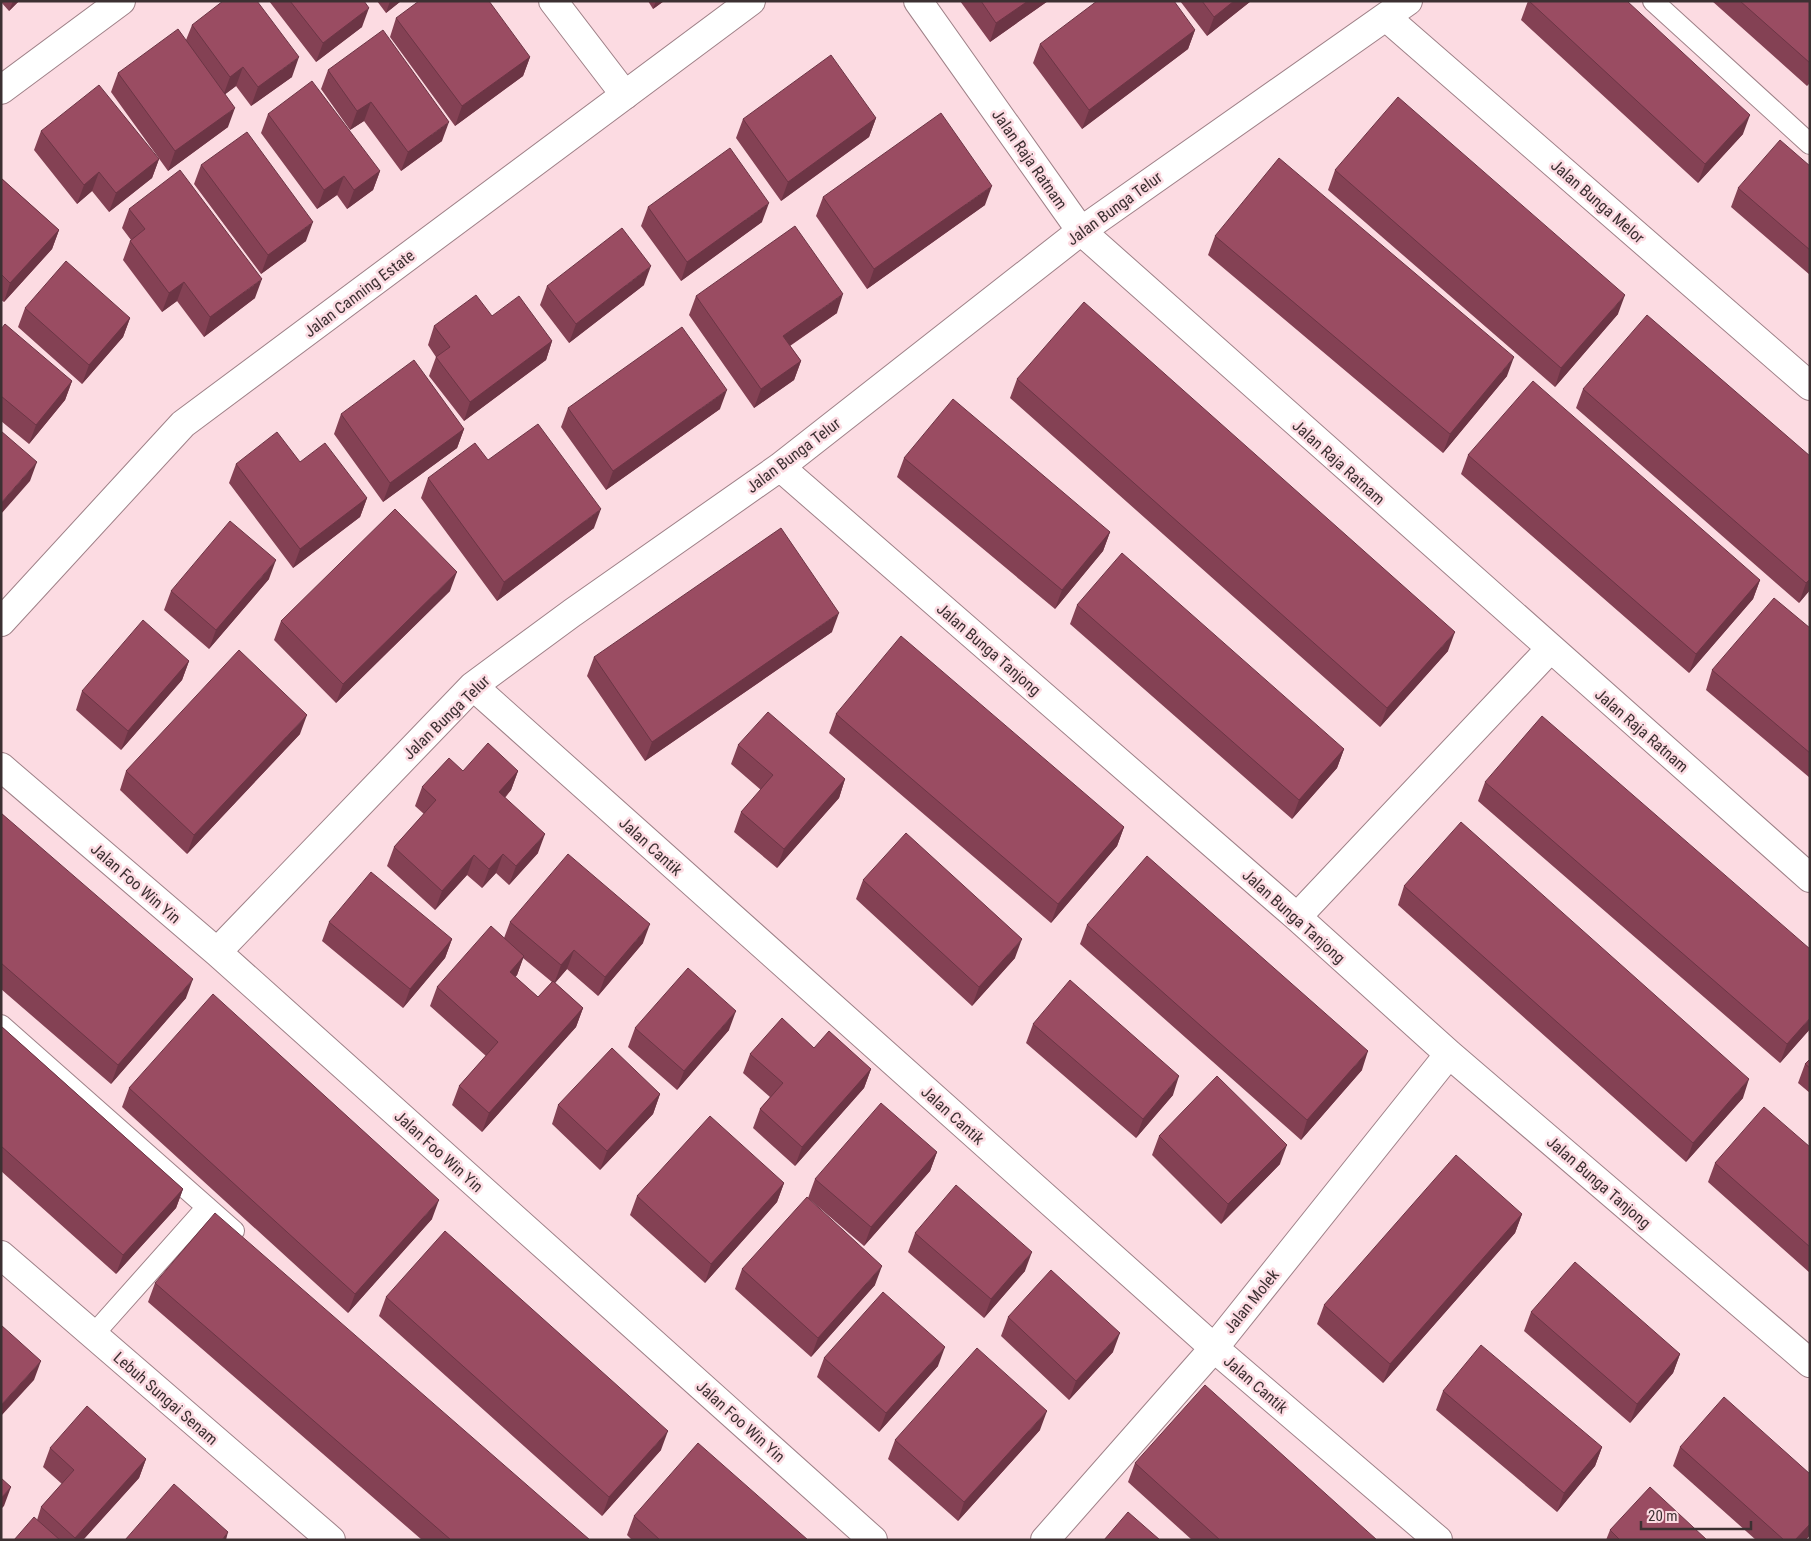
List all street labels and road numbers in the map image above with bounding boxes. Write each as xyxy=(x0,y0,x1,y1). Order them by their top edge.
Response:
street label: Jalan Raja Ratnam xyxy=(988,106,1071,213)
street label: Jalan Bunga Melor xyxy=(1547,156,1648,247)
street label: Jalan Bunga Telur xyxy=(1063,168,1166,249)
street label: Jalan Canning Estate xyxy=(300,246,418,341)
street label: Jalan Bunga Telur xyxy=(743,414,844,497)
street label: Jalan Raja Ratnam xyxy=(1289,416,1389,509)
street label: Jalan Bunga Tanjong xyxy=(933,599,1044,700)
street label: Jalan Bunga Telur xyxy=(399,671,494,763)
street label: Jalan Raja Ratnam xyxy=(1591,685,1692,776)
street label: Jalan Cantik xyxy=(615,813,687,880)
street label: Jalan Foo Win Yin xyxy=(87,839,184,927)
street label: Jalan Bunga Tanjong xyxy=(1238,865,1349,967)
street label: Jalan Cantik xyxy=(917,1082,989,1149)
street label: Jalan Foo Win Yin xyxy=(390,1107,487,1196)
street label: Jalan Bunga Tanjong xyxy=(1543,1132,1654,1233)
street label: Jalan Molek xyxy=(1220,1265,1283,1337)
street label: Lebuh Sungai Senam xyxy=(110,1348,222,1449)
street label: Jalan Cantik xyxy=(1220,1352,1292,1418)
street label: Jalan Foo Win Yin xyxy=(692,1377,789,1466)

